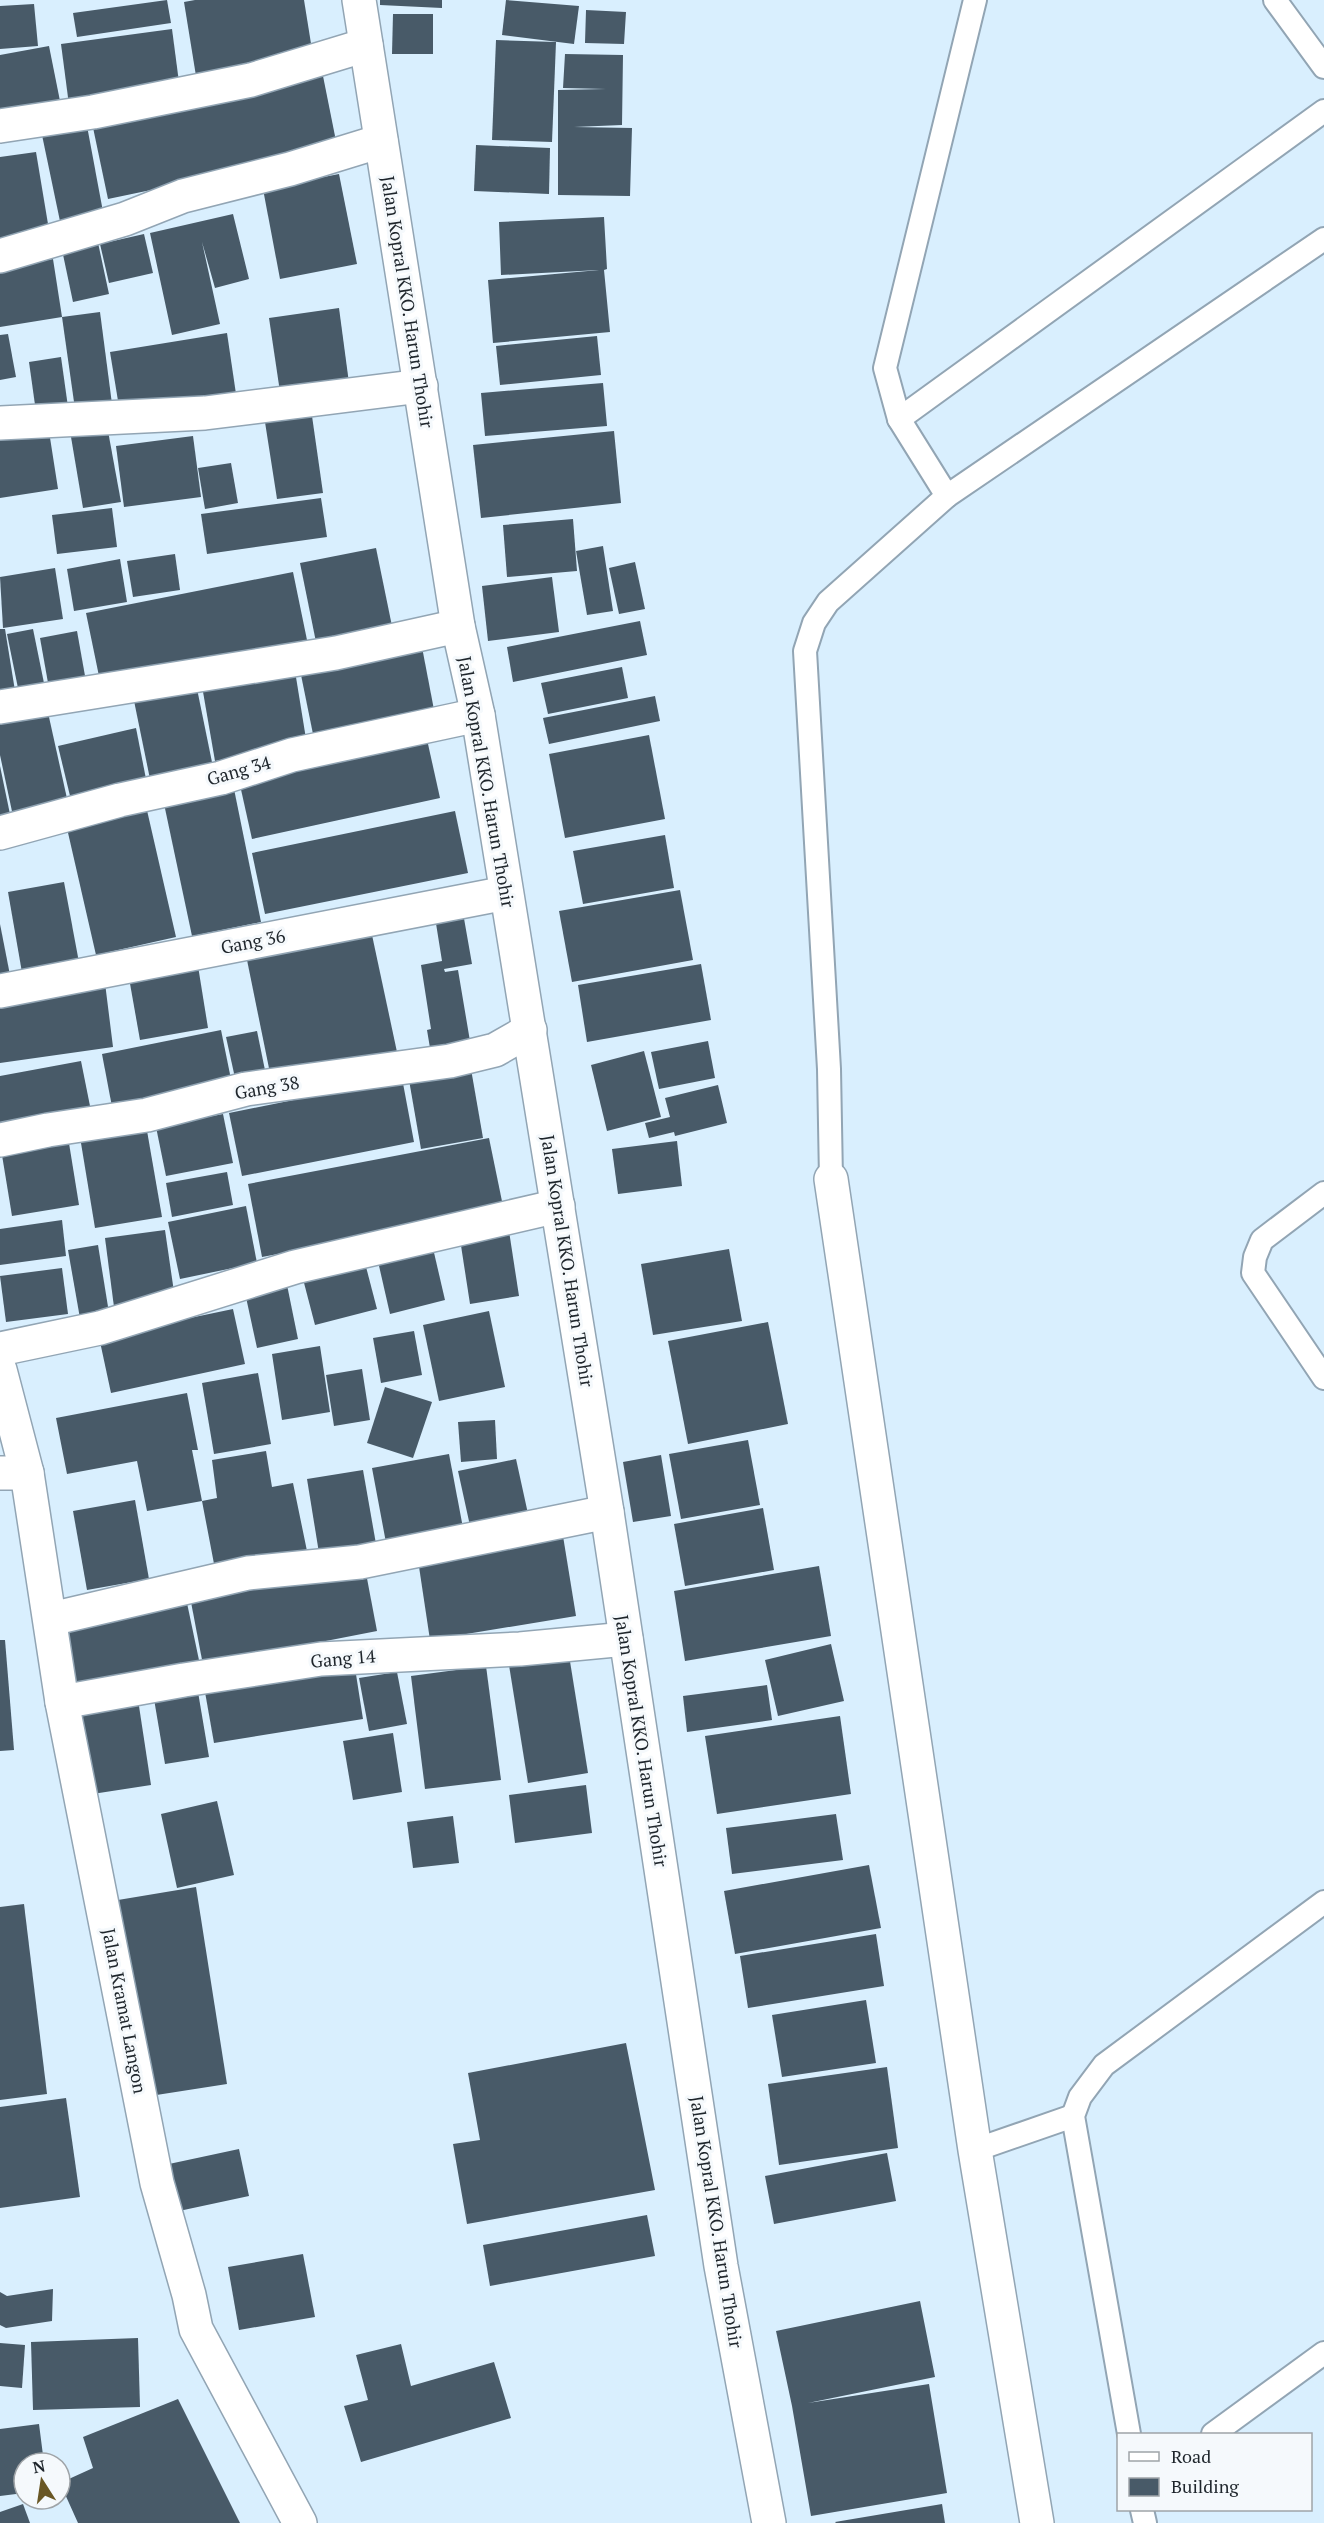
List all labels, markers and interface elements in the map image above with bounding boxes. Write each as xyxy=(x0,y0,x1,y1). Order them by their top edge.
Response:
street label: Jalan Kopral KKO. Harun Thohir xyxy=(376,174,440,430)
street label: Jalan Kopral KKO. Harun Thohir xyxy=(453,654,521,909)
street label: Gang 34 xyxy=(204,749,274,791)
street label: Gang 36 xyxy=(219,923,287,959)
street label: Gang 38 xyxy=(233,1070,301,1104)
street label: Jalan Kopral KKO. Harun Thohir xyxy=(536,1133,600,1389)
street label: Jalan Kopral KKO. Harun Thohir xyxy=(610,1613,674,1869)
street label: Gang 14 xyxy=(309,1643,377,1673)
street label: Jalan Kramat Langon xyxy=(97,1926,153,2096)
street label: Jalan Kopral KKO. Harun Thohir xyxy=(685,2094,749,2350)
legend xyxy=(1117,2433,1312,2511)
text: Road xyxy=(1171,2444,1211,2468)
north arrow xyxy=(12,2451,72,2511)
text: N xyxy=(31,2454,47,2478)
text: Building xyxy=(1171,2474,1239,2498)

